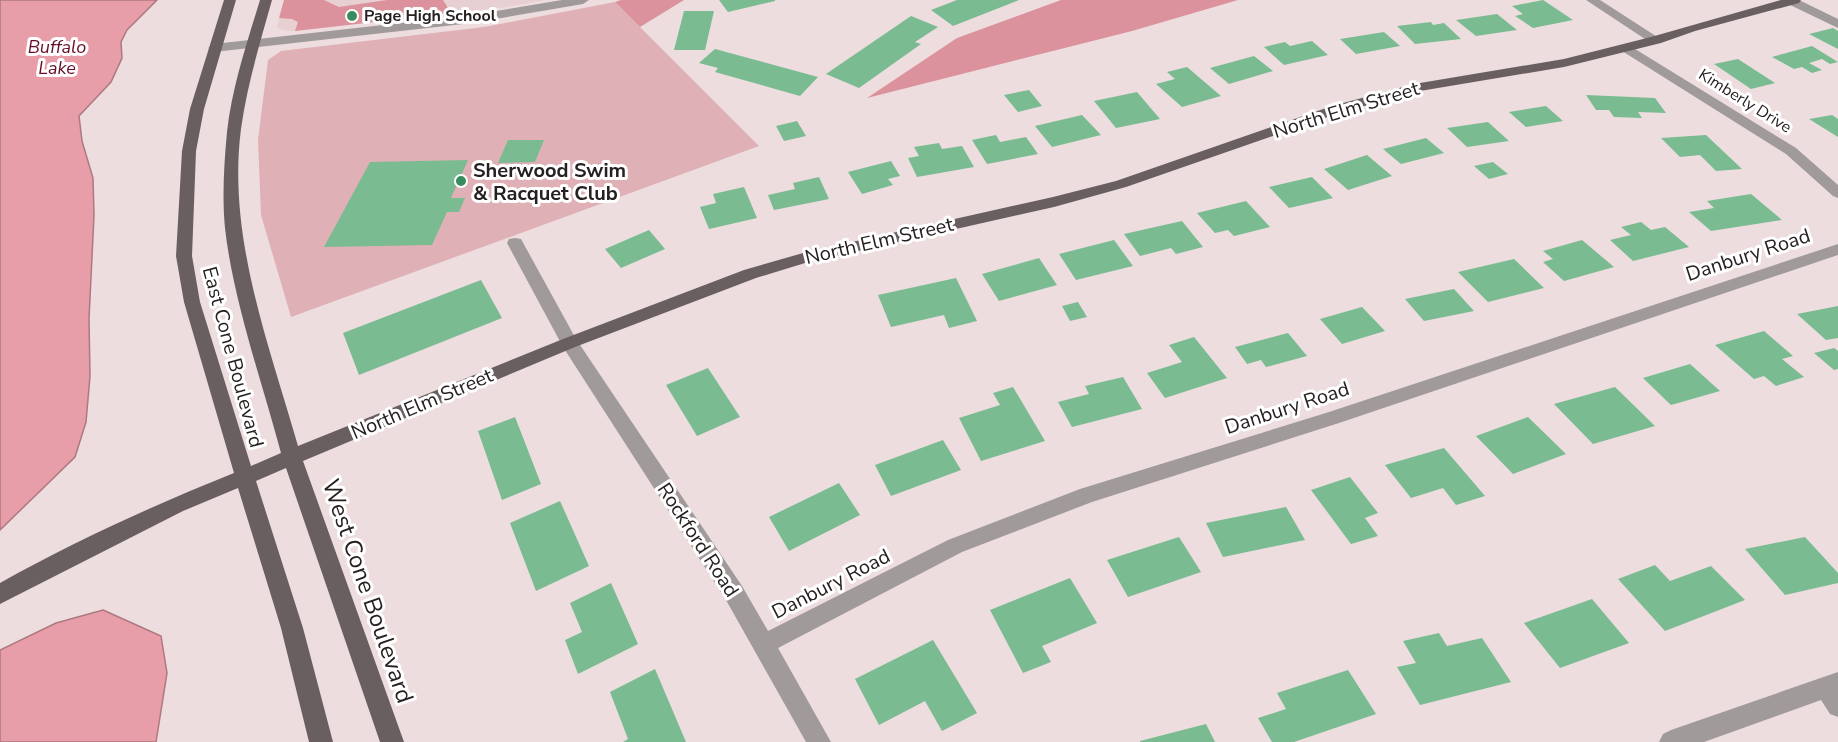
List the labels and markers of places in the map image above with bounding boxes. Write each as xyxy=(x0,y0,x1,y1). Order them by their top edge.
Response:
place label: Page High School xyxy=(364,5,496,27)
marker: Page High School xyxy=(345,9,359,23)
place label: Sherwood Swim & Racquet Club xyxy=(473,157,626,207)
marker: Sherwood Swim & Racquet Club xyxy=(454,174,468,188)

